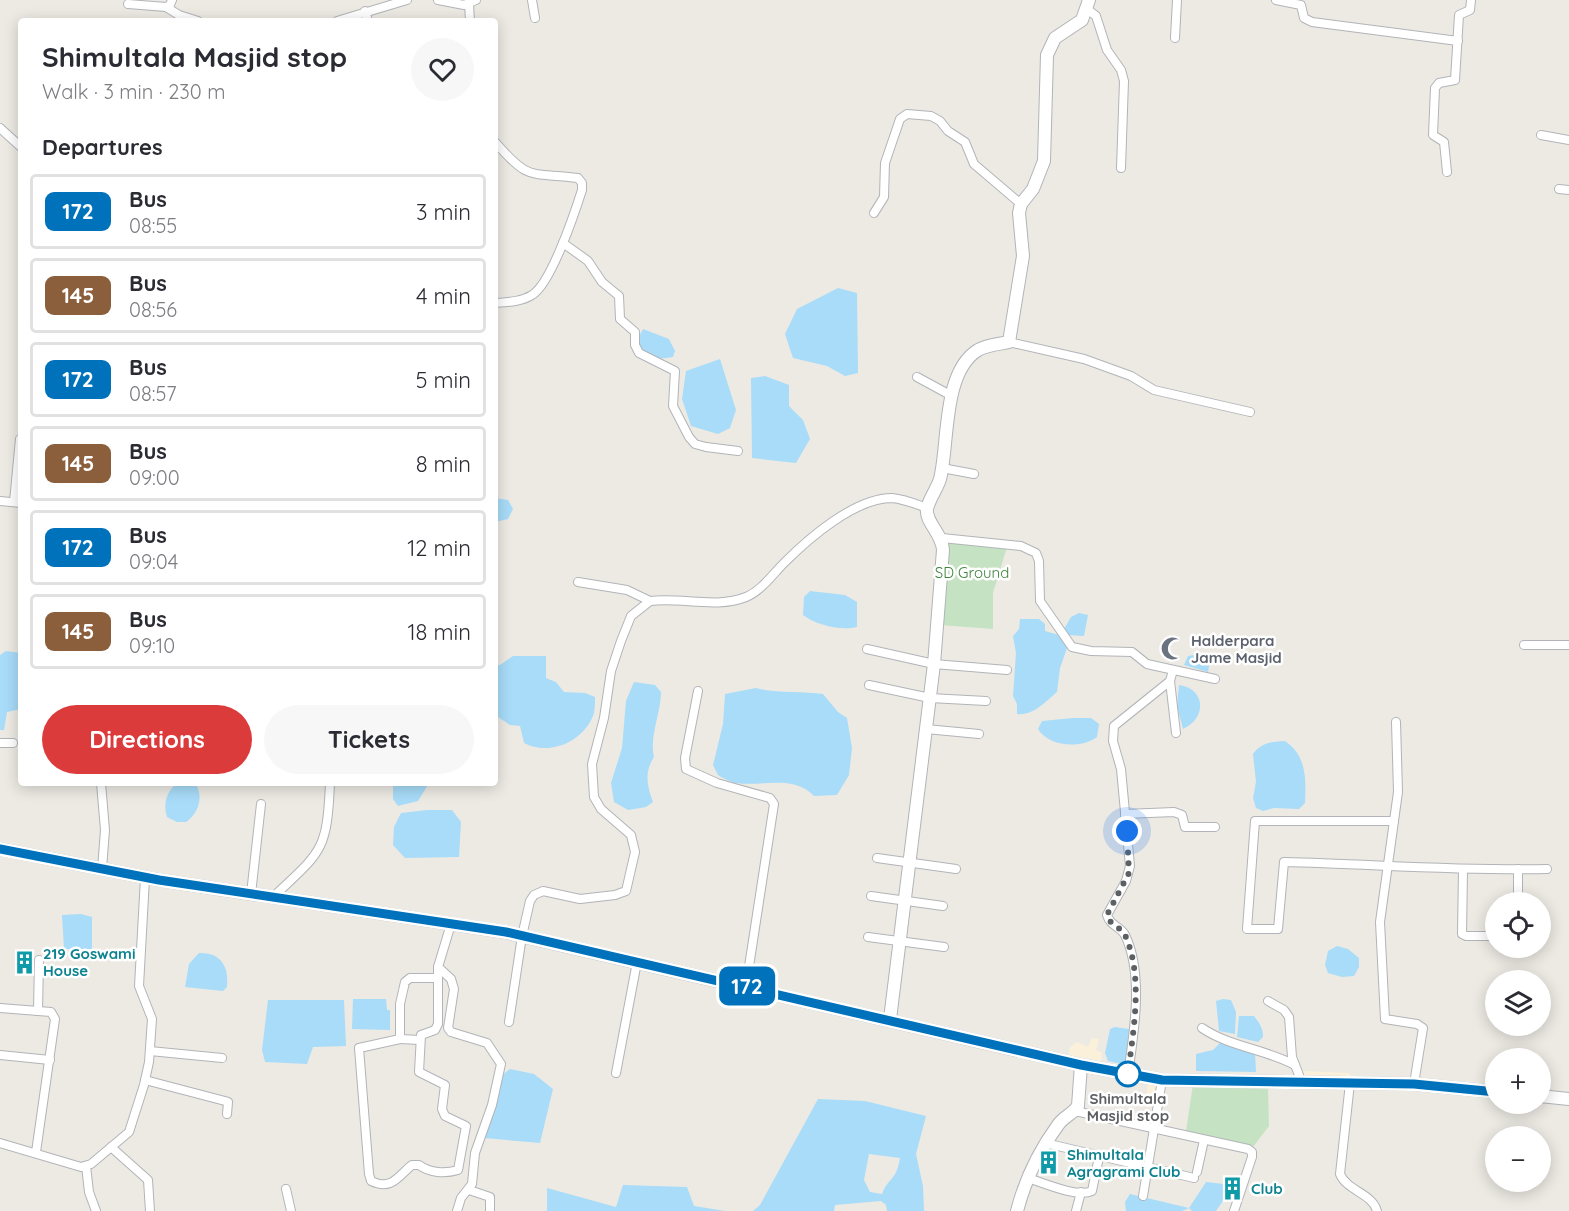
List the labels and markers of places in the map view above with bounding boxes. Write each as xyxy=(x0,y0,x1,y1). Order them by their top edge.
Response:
place label: Halderpara Jame Masjid xyxy=(1191,631,1282,667)
mosque icon: Halderpara Jame Masjid xyxy=(1160,636,1186,662)
place label: 219 Goswami House xyxy=(43,944,136,980)
building icon: 219 Goswami House xyxy=(12,949,38,975)
marker: Shimultala Masjid stop xyxy=(1115,1061,1141,1087)
place label: Shimultala Masjid stop xyxy=(1087,1089,1169,1125)
place label: Shimultala Agragrami Club xyxy=(1067,1145,1180,1181)
building icon: Shimultala Agragrami Club xyxy=(1036,1150,1062,1176)
building icon: Club xyxy=(1220,1175,1246,1201)
place label: Club xyxy=(1251,1179,1283,1198)

